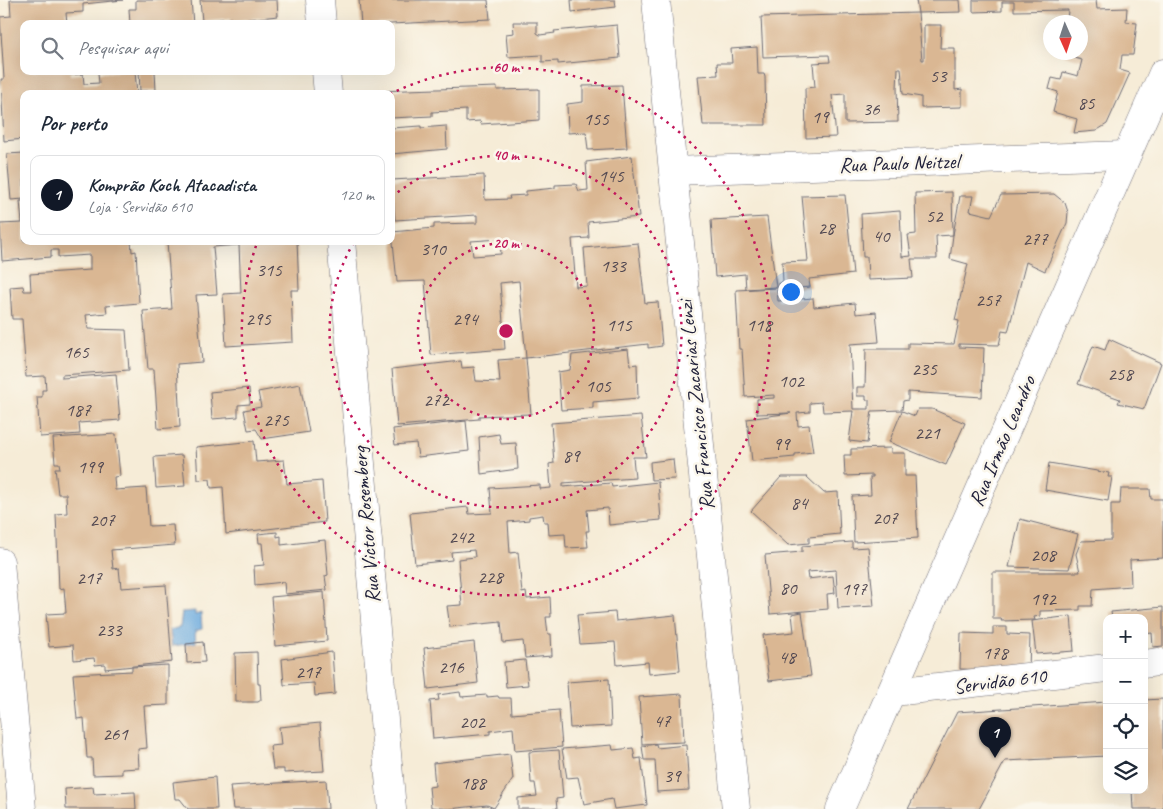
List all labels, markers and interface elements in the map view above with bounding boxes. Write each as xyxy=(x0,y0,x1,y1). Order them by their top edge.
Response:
north arrow xyxy=(1043,15,1088,60)
search box xyxy=(20,20,395,75)
icon: search xyxy=(38,34,66,62)
text: Pesquisar aqui xyxy=(78,36,168,60)
text: 60 m xyxy=(493,58,520,77)
house number: 53 xyxy=(929,64,948,88)
house number: 85 xyxy=(1077,91,1096,115)
house number: 36 xyxy=(862,97,881,121)
house number: 19 xyxy=(811,105,830,129)
house number: 155 xyxy=(583,107,610,131)
text: Por perto xyxy=(40,110,107,136)
text: 40 m xyxy=(493,146,520,165)
street label: Rua Paulo Neitzel xyxy=(839,148,963,178)
house number: 145 xyxy=(598,164,625,188)
text: Komprão Koch Atacadista xyxy=(88,173,256,197)
text: 1 xyxy=(53,185,61,205)
text: 120 m xyxy=(340,185,374,205)
text: Loja · Servidão 610 xyxy=(88,197,192,217)
house number: 52 xyxy=(925,204,944,228)
house number: 28 xyxy=(817,216,837,240)
house number: 40 xyxy=(872,224,891,248)
house number: 277 xyxy=(1022,227,1049,251)
text: 20 m xyxy=(493,234,520,253)
house number: 310 xyxy=(420,237,447,261)
house number: 133 xyxy=(600,254,627,278)
house number: 315 xyxy=(256,258,283,282)
your location xyxy=(778,279,804,305)
house number: 257 xyxy=(975,288,1002,312)
street label: Rua Francisco Zacarias Lenzi xyxy=(672,296,720,511)
house number: 295 xyxy=(245,307,272,331)
house number: 294 xyxy=(452,307,480,331)
house number: 115 xyxy=(606,313,633,337)
house number: 118 xyxy=(746,313,774,337)
centre of rings xyxy=(497,322,515,340)
house number: 165 xyxy=(63,340,90,364)
house number: 235 xyxy=(911,357,938,381)
house number: 258 xyxy=(1107,362,1135,386)
house number: 102 xyxy=(778,369,805,393)
street label: Rua Irmão Leandro xyxy=(963,370,1042,510)
house number: 105 xyxy=(585,374,612,398)
house number: 272 xyxy=(423,388,450,412)
house number: 187 xyxy=(65,398,92,422)
house number: 275 xyxy=(263,408,290,432)
house number: 221 xyxy=(914,421,941,445)
house number: 99 xyxy=(772,432,791,456)
street label: Rua Victor Rosemberg xyxy=(346,444,386,604)
house number: 89 xyxy=(562,444,581,468)
house number: 199 xyxy=(77,455,104,479)
house number: 84 xyxy=(790,491,810,515)
house number: 207 xyxy=(872,506,899,530)
house number: 207 xyxy=(89,508,116,532)
house number: 242 xyxy=(448,525,475,549)
house number: 208 xyxy=(1030,543,1058,567)
house number: 228 xyxy=(477,565,505,589)
house number: 217 xyxy=(76,566,103,590)
house number: 80 xyxy=(779,576,798,600)
house number: 197 xyxy=(841,577,868,601)
house number: 192 xyxy=(1030,587,1057,611)
map controls xyxy=(1103,614,1148,794)
button: + xyxy=(1103,614,1148,659)
house number: 233 xyxy=(96,618,123,642)
house number: 178 xyxy=(982,641,1010,665)
house number: 48 xyxy=(778,645,798,669)
house number: 216 xyxy=(438,655,465,679)
button: − xyxy=(1103,659,1148,704)
house number: 217 xyxy=(295,660,322,684)
street label: Servidão 610 xyxy=(952,662,1049,700)
button: locate xyxy=(1103,704,1148,749)
house number: 47 xyxy=(653,709,672,733)
house number: 202 xyxy=(459,710,486,734)
pin: 1 xyxy=(979,717,1011,758)
house number: 261 xyxy=(102,722,129,746)
button: layers xyxy=(1103,749,1148,794)
house number: 39 xyxy=(663,764,682,788)
house number: 188 xyxy=(460,771,488,795)

